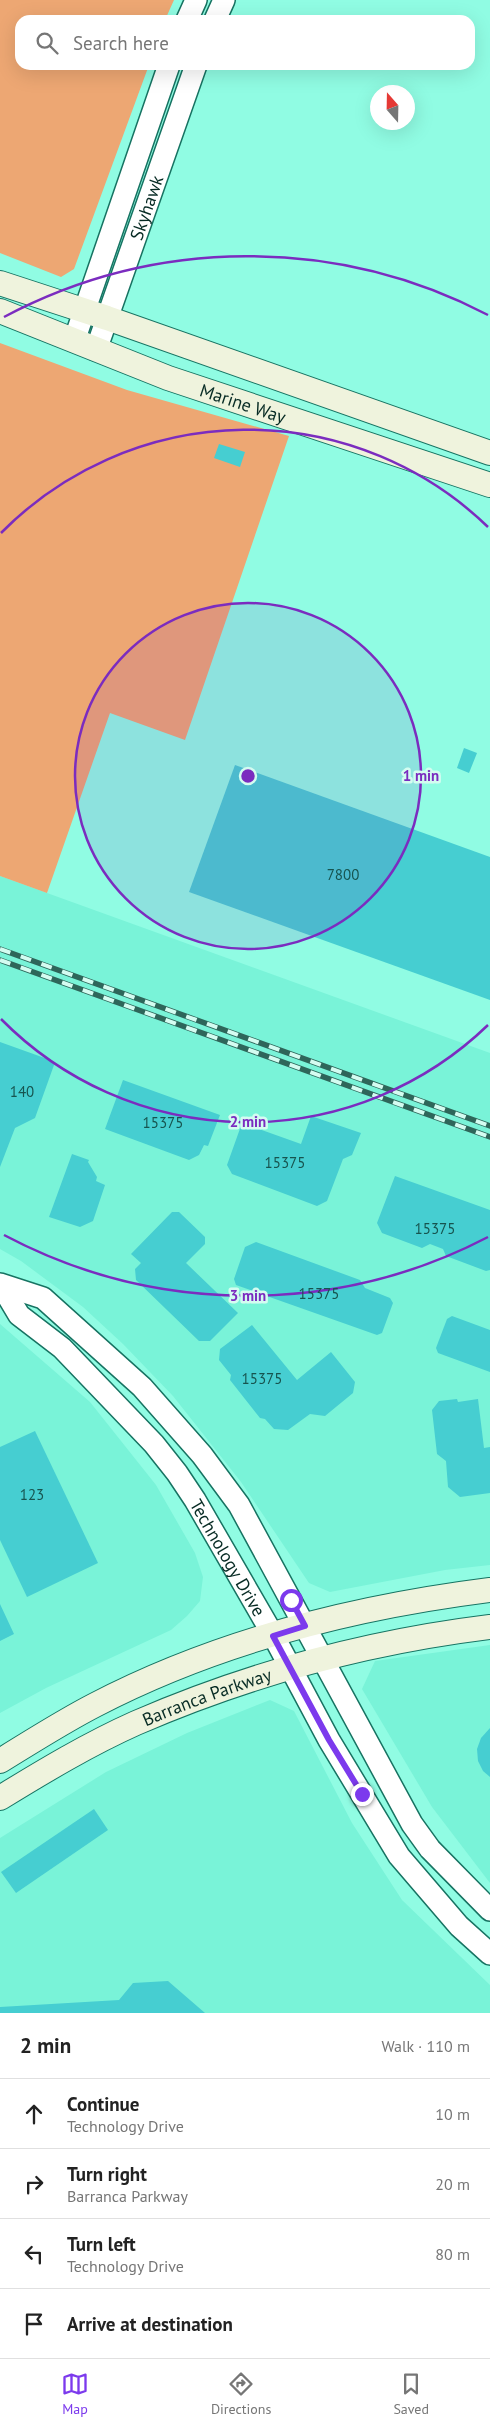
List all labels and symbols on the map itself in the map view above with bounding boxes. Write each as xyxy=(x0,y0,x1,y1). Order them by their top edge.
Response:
north arrow xyxy=(370,85,415,130)
street label: Skyhawk xyxy=(124,172,168,243)
street label: Marine Way xyxy=(197,378,290,428)
text: 1 min xyxy=(403,766,439,785)
centre of rings xyxy=(239,767,257,785)
house number: 7800 xyxy=(327,865,359,884)
house number: 140 xyxy=(10,1082,34,1101)
text: 2 min xyxy=(230,1112,266,1131)
house number: 15375 xyxy=(143,1113,183,1132)
house number: 15375 xyxy=(265,1153,305,1172)
house number: 15375 xyxy=(415,1219,455,1238)
house number: 15375 xyxy=(299,1284,339,1303)
text: 3 min xyxy=(230,1286,266,1305)
house number: 15375 xyxy=(242,1369,282,1388)
house number: 123 xyxy=(20,1485,44,1504)
street label: Technology Drive xyxy=(185,1495,271,1620)
route start xyxy=(280,1589,303,1612)
street label: Barranca Parkway xyxy=(138,1662,275,1731)
route end xyxy=(351,1783,374,1806)

